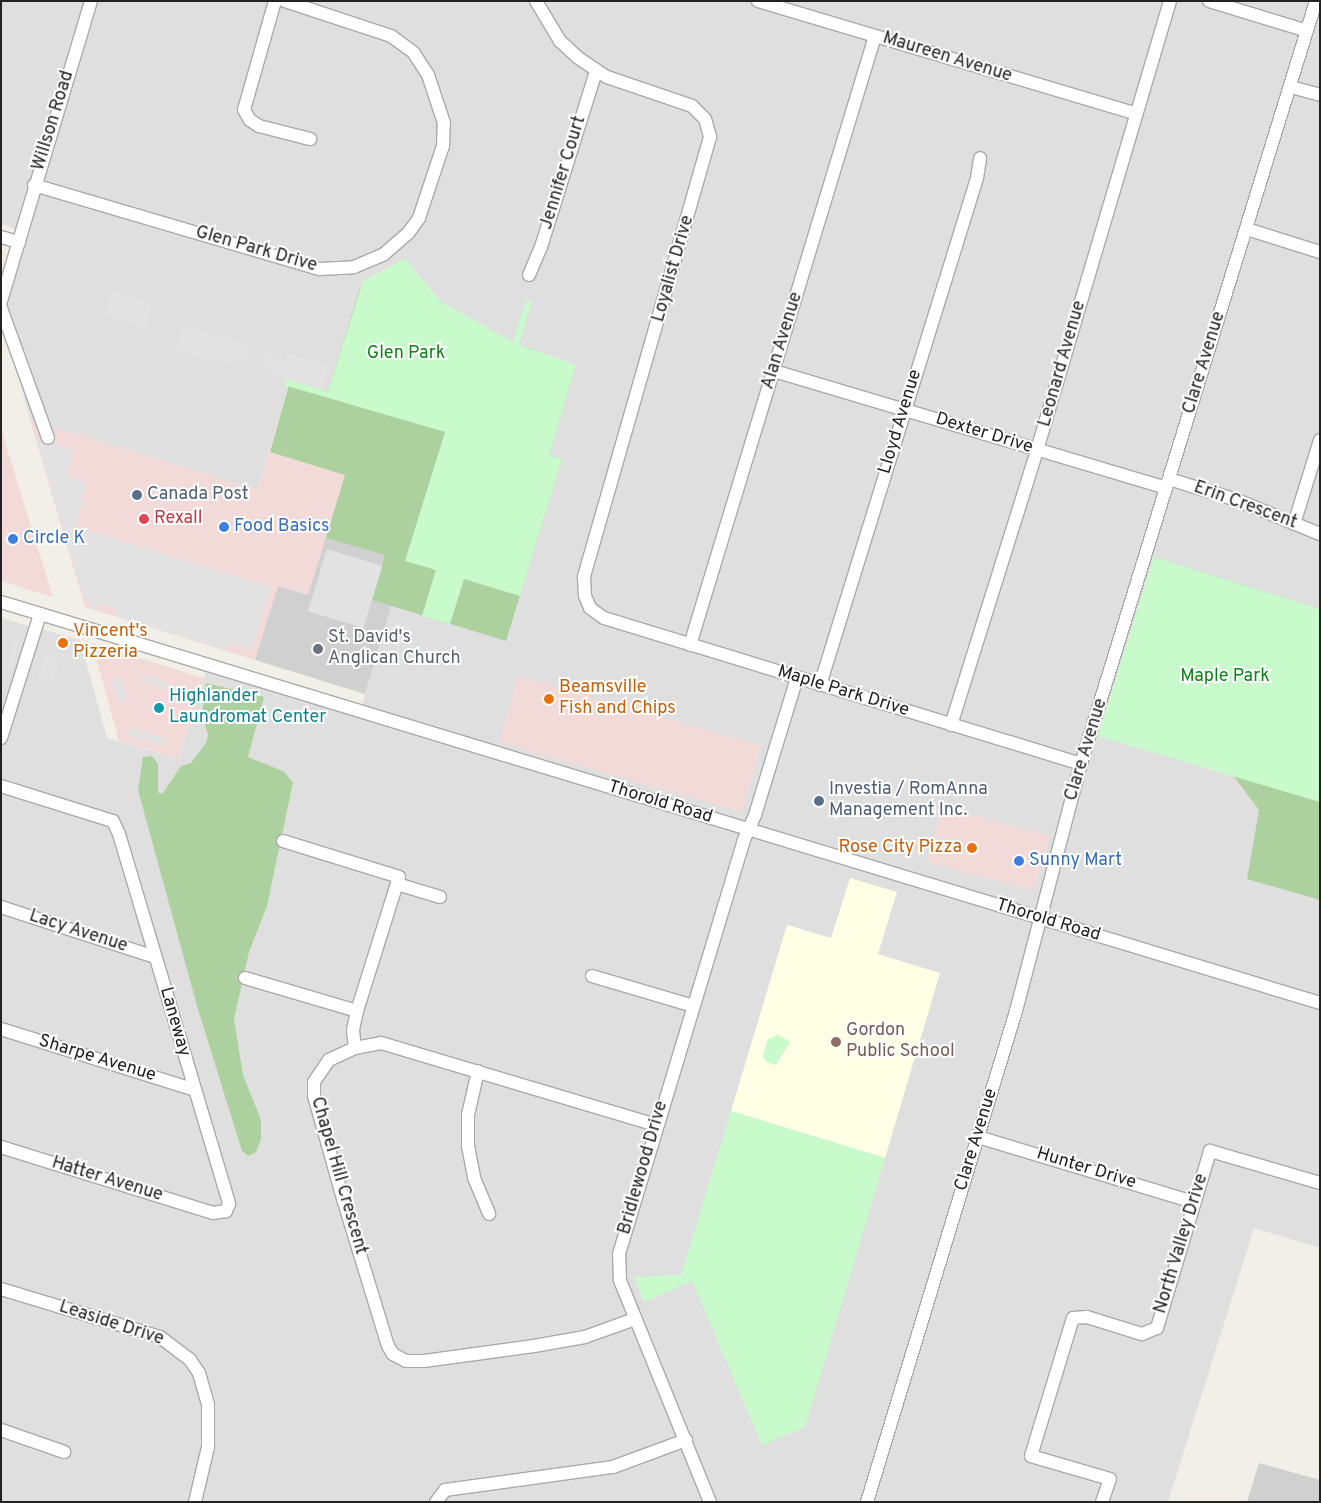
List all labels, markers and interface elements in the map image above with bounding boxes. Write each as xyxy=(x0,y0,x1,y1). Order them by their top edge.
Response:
street label: Maureen Avenue xyxy=(879,28,1015,88)
street label: Willson Road xyxy=(29,68,79,174)
street label: Jennifer Court xyxy=(536,114,592,232)
street label: Loyalist Drive xyxy=(648,213,700,325)
street label: Glen Park Drive xyxy=(193,222,319,278)
street label: Alan Avenue xyxy=(758,289,808,393)
street label: Leonard Avenue xyxy=(1035,298,1091,430)
street label: Clare Avenue xyxy=(1179,309,1231,417)
park label: Glen Park xyxy=(367,343,445,365)
street label: Lloyd Avenue xyxy=(875,367,927,477)
street label: Dexter Drive xyxy=(933,409,1035,459)
street label: Erin Crescent xyxy=(1190,477,1300,535)
place label: Canada Post xyxy=(147,484,248,506)
marker: Canada Post xyxy=(131,489,143,501)
place label: Rexall xyxy=(154,508,202,530)
marker: Rexall xyxy=(138,513,150,525)
place label: Food Basics xyxy=(234,516,329,538)
marker: Food Basics xyxy=(218,521,230,533)
place label: Circle K xyxy=(23,528,85,550)
marker: Circle K xyxy=(7,533,19,545)
place label: Vincent's Pizzeria xyxy=(73,622,148,664)
place label: St. David's Anglican Church xyxy=(328,628,461,670)
marker: Vincent's Pizzeria xyxy=(57,637,69,649)
marker: St. David's Anglican Church xyxy=(312,643,324,655)
street label: Maple Park Drive xyxy=(775,662,911,722)
park label: Maple Park xyxy=(1180,666,1270,688)
place label: Beamsville Fish and Chips xyxy=(559,678,676,721)
place label: Highlander Laundromat Center xyxy=(169,687,326,730)
marker: Beamsville Fish and Chips xyxy=(543,693,555,705)
street label: Clare Avenue xyxy=(1061,696,1113,804)
marker: Highlander Laundromat Center xyxy=(153,702,165,714)
street label: Thorold Road xyxy=(605,777,715,829)
place label: Investia / RomAnna Management Inc. xyxy=(829,780,988,822)
marker: Investia / RomAnna Management Inc. xyxy=(813,795,825,807)
place label: Rose City Pizza xyxy=(838,837,962,859)
marker: Rose City Pizza xyxy=(966,842,978,854)
place label: Sunny Mart xyxy=(1029,850,1122,872)
marker: Sunny Mart xyxy=(1013,855,1025,867)
street label: Thorold Road xyxy=(993,895,1103,947)
street label: Lacy Avenue xyxy=(26,906,130,958)
street label: Laneway xyxy=(154,985,194,1059)
place label: Gordon Public School xyxy=(846,1021,955,1064)
street label: Sharpe Avenue xyxy=(35,1031,159,1087)
marker: Gordon Public School xyxy=(830,1036,842,1048)
street label: Clare Avenue xyxy=(951,1086,1003,1194)
street label: Chapel Hill Crescent xyxy=(305,1095,371,1257)
street label: Bridlewood Drive xyxy=(615,1099,673,1237)
street label: Hunter Drive xyxy=(1034,1144,1138,1194)
street label: Hatter Avenue xyxy=(49,1153,165,1207)
street label: North Valley Drive xyxy=(1150,1171,1214,1317)
street label: Leaside Drive xyxy=(56,1297,166,1351)

